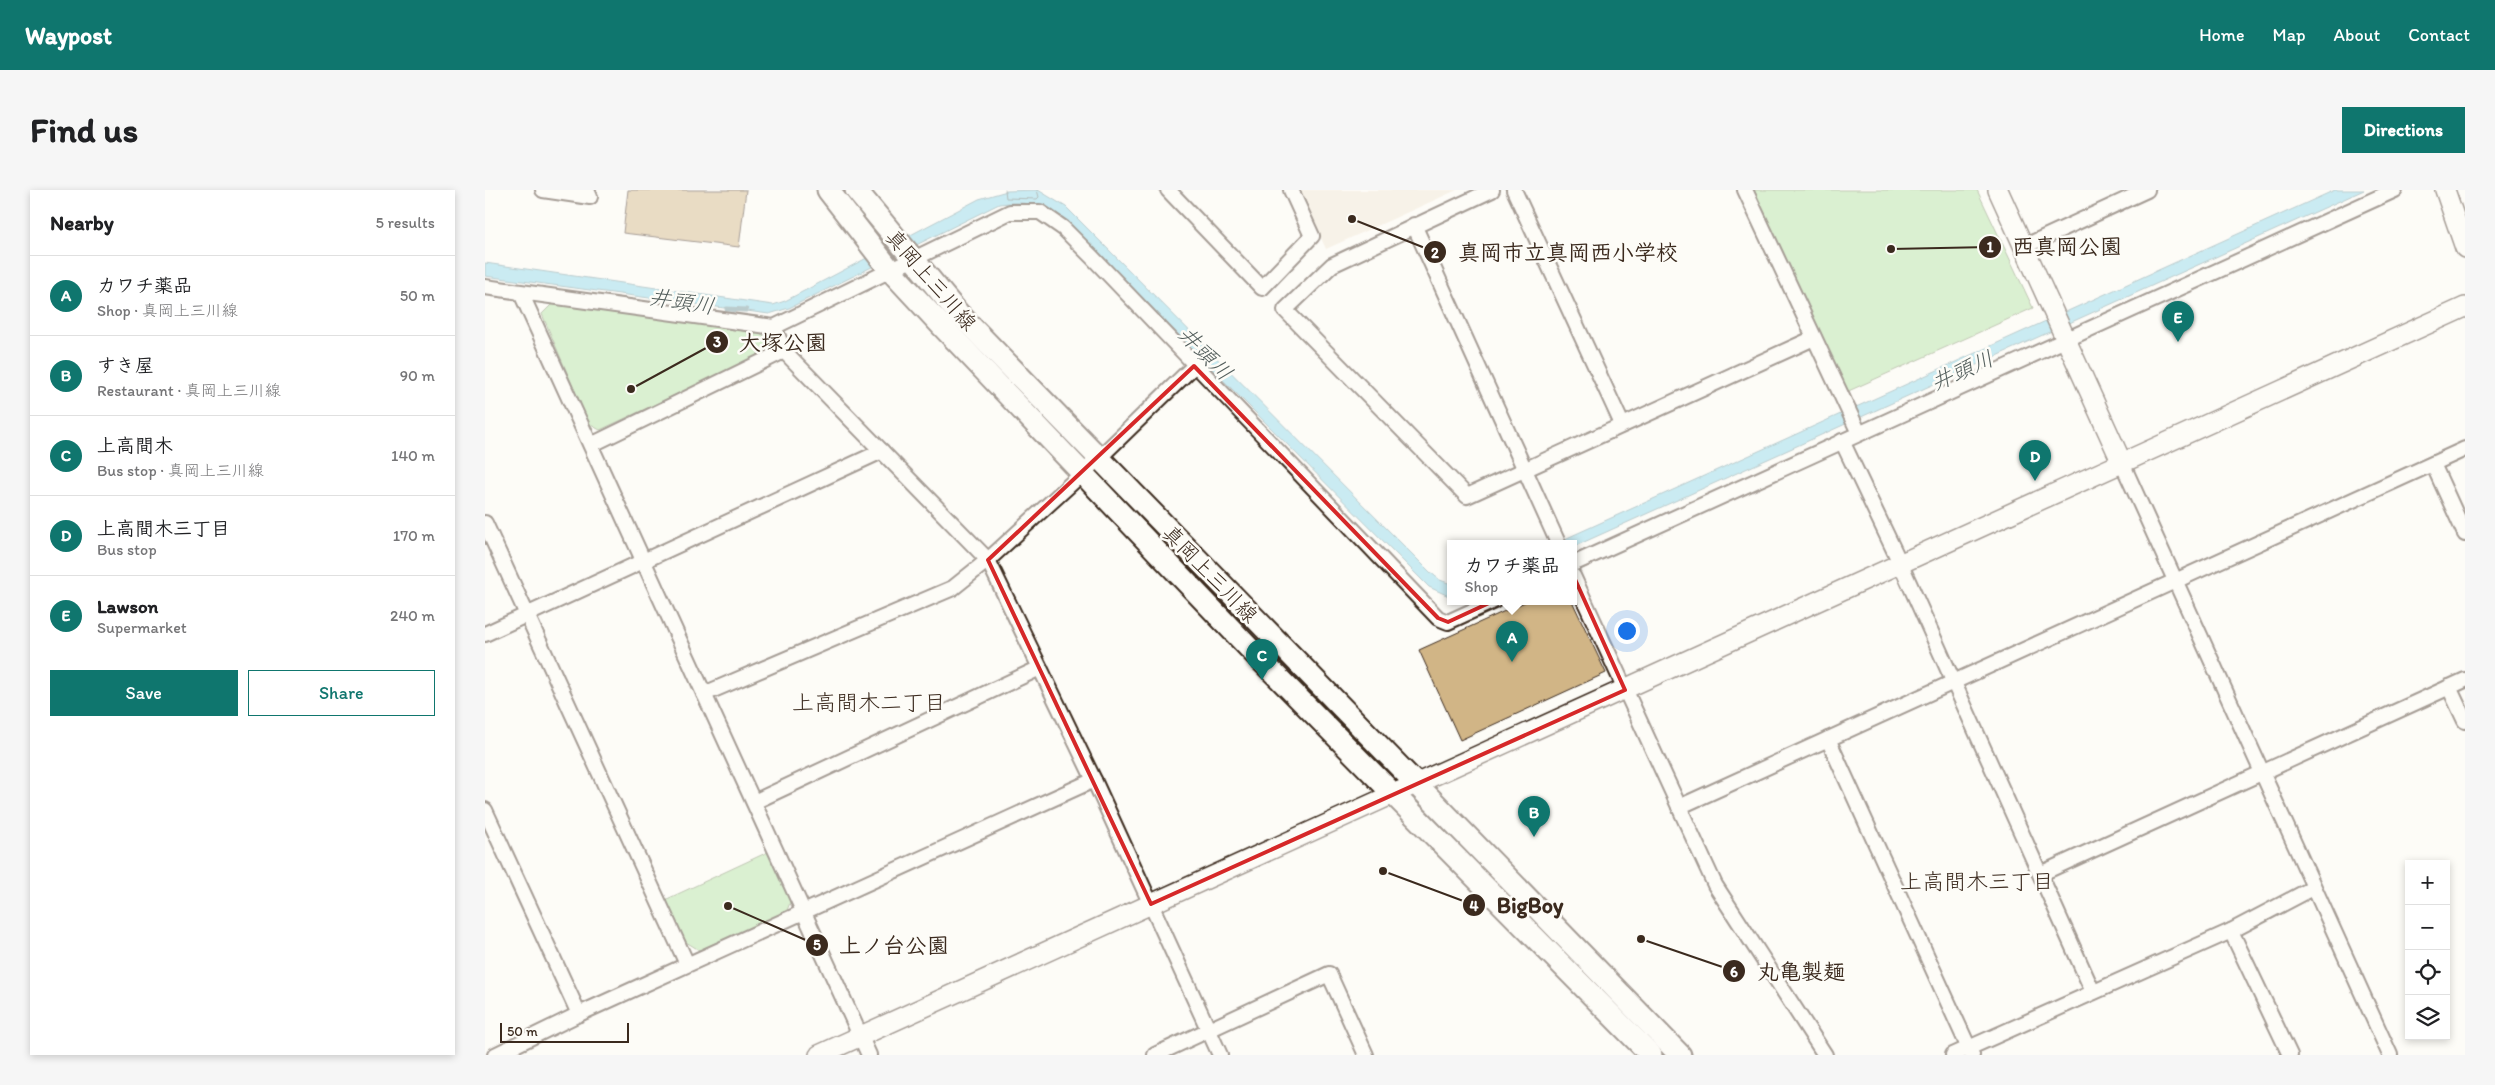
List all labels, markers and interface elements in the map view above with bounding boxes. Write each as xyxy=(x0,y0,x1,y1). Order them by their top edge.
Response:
text: Waypost xyxy=(25,21,112,50)
text: Home xyxy=(2199,24,2245,46)
text: Map xyxy=(2273,24,2306,46)
text: About xyxy=(2334,24,2380,46)
text: Contact xyxy=(2408,24,2470,46)
button: Directions xyxy=(2342,107,2465,153)
text: Find us xyxy=(30,109,138,151)
text: Nearby xyxy=(50,210,114,235)
text: 5 results xyxy=(375,213,435,232)
street label: 真岡上三川線 xyxy=(881,224,982,335)
callout: 西真岡公園 xyxy=(1977,228,2132,265)
text: 西真岡公園 xyxy=(2012,233,2122,260)
callout: 真岡市立真岡西小学校 xyxy=(1423,234,1688,271)
text: 1 xyxy=(1987,238,1994,256)
text: 真岡市立真岡西小学校 xyxy=(1458,239,1678,266)
text: 2 xyxy=(1431,244,1439,262)
text: カワチ薬品 xyxy=(97,274,192,297)
water label: 井頭川 xyxy=(647,283,717,320)
text: A xyxy=(61,286,71,305)
text: 50 m xyxy=(400,286,435,305)
text: Shop · 真岡上三川線 xyxy=(97,301,238,320)
pin: E xyxy=(2162,301,2194,342)
water label: 井頭川 xyxy=(1173,320,1239,386)
callout: 大塚公園 xyxy=(704,323,837,360)
text: 大塚公園 xyxy=(739,329,827,356)
text: 3 xyxy=(713,333,721,351)
water label: 井頭川 xyxy=(1927,345,1998,396)
text: すき屋 xyxy=(97,354,154,377)
text: B xyxy=(61,366,71,385)
text: 90 m xyxy=(400,366,435,385)
text: Restaurant · 真岡上三川線 xyxy=(97,381,281,400)
text: 上高間木 xyxy=(97,434,173,457)
pin: D xyxy=(2019,440,2051,481)
text: C xyxy=(61,446,71,465)
text: 140 m xyxy=(391,446,435,465)
text: Bus stop · 真岡上三川線 xyxy=(97,461,264,480)
text: 上高間木三丁目 xyxy=(97,517,230,540)
street label: 真岡上三川線 xyxy=(1158,520,1263,628)
text: D xyxy=(61,526,71,545)
text: 170 m xyxy=(393,526,435,545)
text: Bus stop xyxy=(97,540,157,559)
popup xyxy=(1447,540,1577,605)
text: カワチ薬品 xyxy=(1464,554,1560,577)
text: Shop xyxy=(1464,577,1498,596)
text: Lawson xyxy=(97,595,158,618)
text: E xyxy=(62,606,70,625)
text: 240 m xyxy=(390,606,435,625)
text: Supermarket xyxy=(97,618,187,637)
your location xyxy=(1614,618,1640,644)
pin: A xyxy=(1496,621,1528,662)
pin: C xyxy=(1246,639,1278,680)
button: Save xyxy=(50,670,238,716)
button: Share xyxy=(248,670,435,716)
district label: 上高間木二丁目 xyxy=(792,689,946,716)
pin: B xyxy=(1518,796,1550,837)
map controls xyxy=(2405,860,2450,1040)
button: + xyxy=(2405,860,2450,905)
district label: 上高間木三丁目 xyxy=(1900,868,2054,895)
callout: BigBoy xyxy=(1462,887,1573,924)
text: BigBoy xyxy=(1497,892,1564,919)
text: 4 xyxy=(1469,897,1479,915)
button: − xyxy=(2405,905,2450,950)
callout: 上ノ台公園 xyxy=(804,927,959,964)
text: 上ノ台公園 xyxy=(839,932,949,959)
text: 5 xyxy=(813,936,821,954)
button: locate xyxy=(2405,950,2450,995)
callout: 丸亀製麺 xyxy=(1722,953,1855,990)
text: 丸亀製麺 xyxy=(1757,958,1845,985)
text: 6 xyxy=(1730,963,1738,981)
button: layers xyxy=(2405,995,2450,1040)
scale bar xyxy=(500,1020,629,1043)
text: 50 m xyxy=(507,1023,538,1040)

